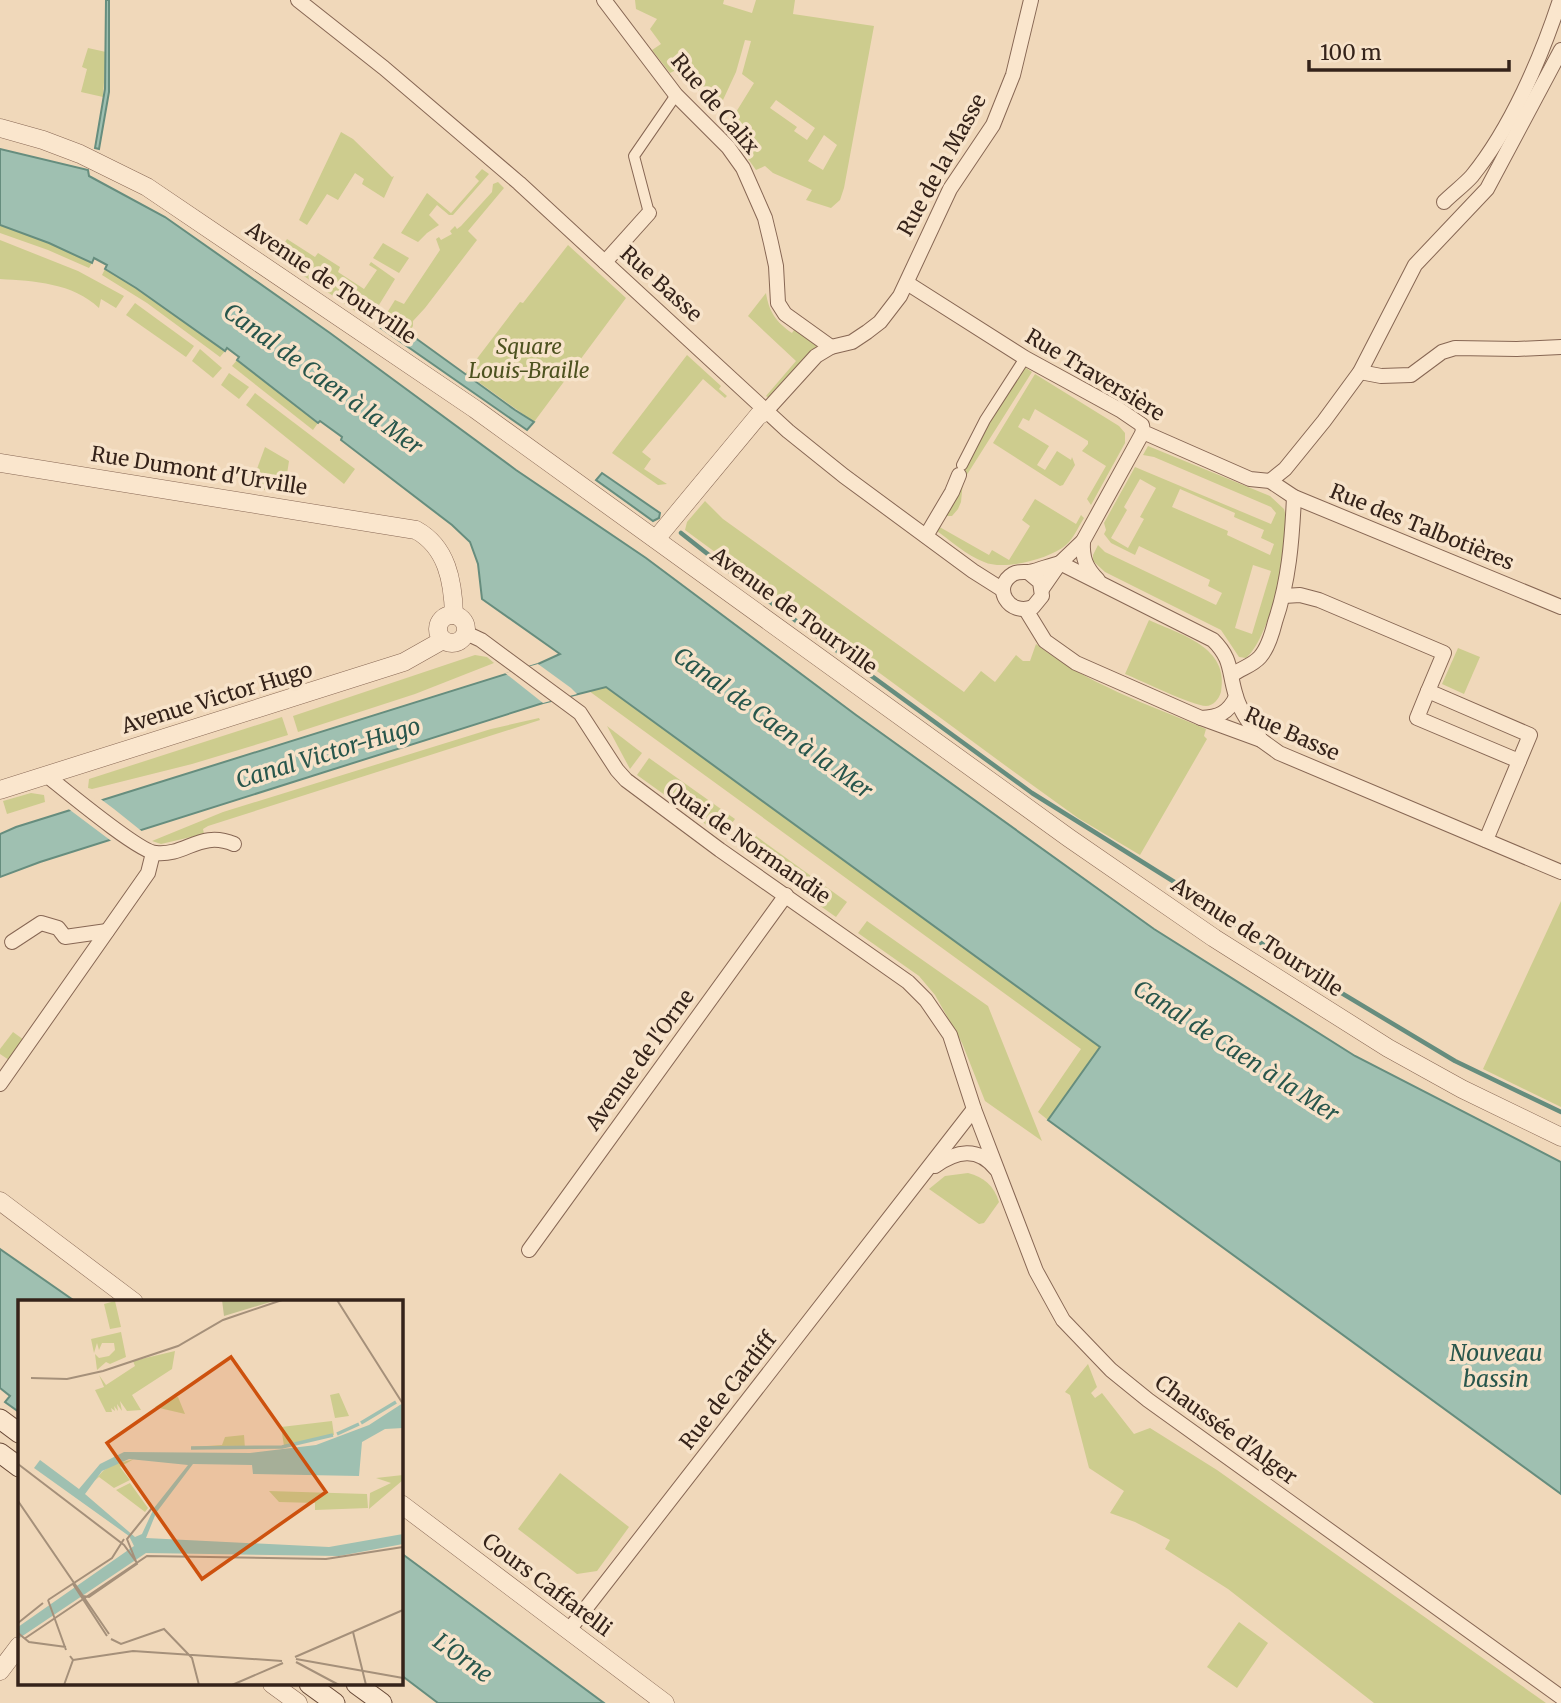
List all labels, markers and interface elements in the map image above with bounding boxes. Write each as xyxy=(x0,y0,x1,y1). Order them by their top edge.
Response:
scale bar xyxy=(1309,28,1508,72)
text: 100 m xyxy=(1320,39,1382,66)
street label: Rue de Calix xyxy=(665,48,766,160)
street label: Rue de la Masse xyxy=(891,89,992,241)
street label: Avenue de Tourville xyxy=(240,215,421,350)
street label: Rue Basse xyxy=(615,240,708,327)
water label: Canal de Caen à la Mer xyxy=(218,297,429,461)
street label: Rue Traversière xyxy=(1021,322,1170,427)
park label: Square Louis-Braille xyxy=(469,333,589,384)
street label: Rue Dumont d'Urville xyxy=(89,440,309,501)
street label: Rue des Talbotières xyxy=(1326,477,1518,576)
street label: Avenue de Tourville xyxy=(705,541,883,680)
water label: Canal de Caen à la Mer xyxy=(668,641,879,805)
street label: Avenue Victor Hugo xyxy=(117,656,316,740)
street label: Rue Basse xyxy=(1241,701,1344,766)
water label: Canal Victor-Hugo xyxy=(232,711,424,794)
street label: Quai de Normandie xyxy=(661,776,836,910)
street label: Avenue de Tourville xyxy=(1166,870,1348,1002)
water label: Canal de Caen à la Mer xyxy=(1128,973,1345,1128)
street label: Avenue de l'Orne xyxy=(579,984,700,1136)
inset map xyxy=(18,1300,402,1686)
street label: Rue de Cardiff xyxy=(673,1326,782,1455)
water label: Nouveau bassin xyxy=(1450,1338,1542,1393)
street label: Chaussée d'Alger xyxy=(1150,1369,1303,1490)
street label: Cours Caffarelli xyxy=(477,1527,618,1642)
water label: L'Orne xyxy=(428,1626,499,1689)

